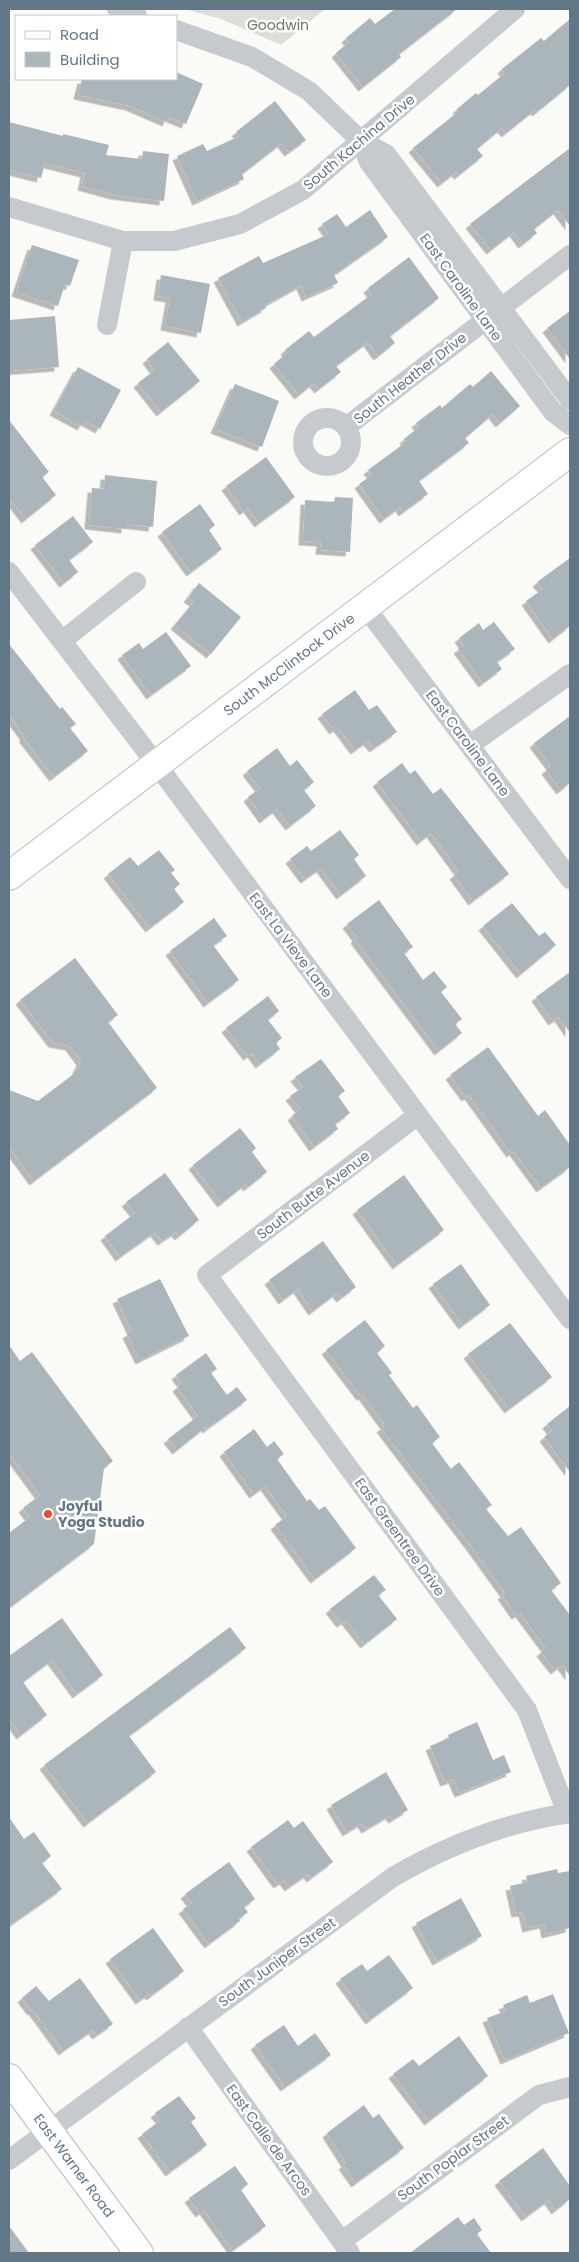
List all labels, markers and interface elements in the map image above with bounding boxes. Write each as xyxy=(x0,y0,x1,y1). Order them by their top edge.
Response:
legend xyxy=(15,15,178,80)
park label: Goodwin xyxy=(247,15,309,35)
text: Road xyxy=(60,24,99,45)
text: Building xyxy=(60,49,120,70)
street label: South Kachina Drive xyxy=(299,89,419,195)
street label: East Caroline Lane xyxy=(415,229,507,345)
street label: South Heather Drive xyxy=(349,327,471,429)
street label: South McClintock Drive xyxy=(219,608,359,721)
street label: East Caroline Lane xyxy=(421,686,515,801)
street label: East La Vieve Lane xyxy=(245,888,337,1002)
street label: South Butte Avenue xyxy=(252,1146,374,1244)
street label: East Greentree Drive xyxy=(350,1474,450,1600)
place label: Joyful Yoga Studio xyxy=(58,1496,145,1532)
marker: Joyful Yoga Studio xyxy=(42,1508,54,1520)
street label: South Juniper Street xyxy=(214,1913,340,2011)
street label: East Calle de Arcos xyxy=(222,2080,316,2200)
street label: East Warner Road xyxy=(29,2110,119,2221)
street label: South Poplar Street xyxy=(393,2111,513,2205)

